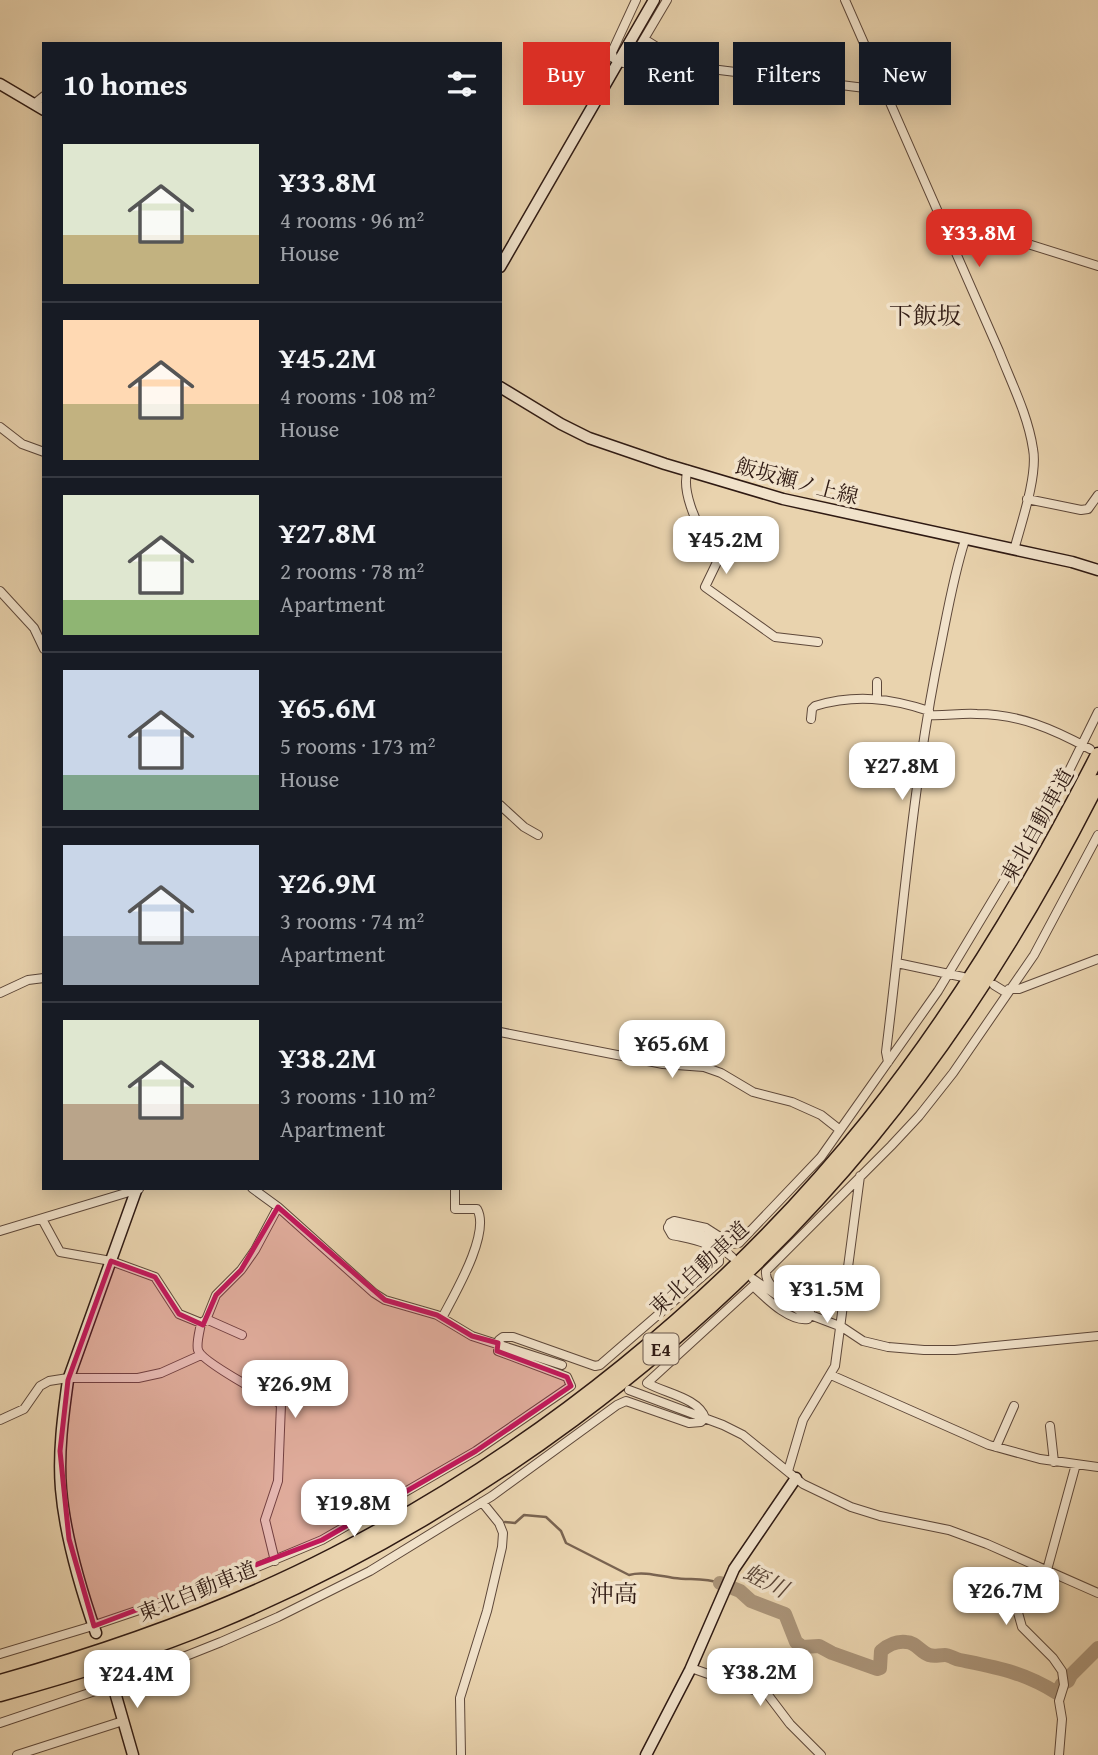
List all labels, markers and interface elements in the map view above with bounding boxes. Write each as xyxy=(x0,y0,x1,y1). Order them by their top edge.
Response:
chip: Buy xyxy=(523,42,610,105)
chip: Rent xyxy=(624,42,719,105)
chip: Filters xyxy=(733,42,845,105)
chip: New xyxy=(859,42,951,105)
text: 10 homes xyxy=(63,62,188,106)
icon: filters xyxy=(443,65,481,103)
text: ¥33.8M xyxy=(280,159,376,203)
icon: home xyxy=(119,172,203,256)
text: 4 rooms · 96 m² xyxy=(280,203,424,236)
pin: ¥33.8M xyxy=(922,210,1036,269)
text: ¥33.8M xyxy=(942,215,1016,248)
text: House xyxy=(280,236,339,269)
district label: 下飯坂 xyxy=(889,298,961,333)
text: ¥45.2M xyxy=(280,335,376,379)
icon: home xyxy=(119,348,203,432)
text: 4 rooms · 108 m² xyxy=(280,379,435,412)
text: House xyxy=(280,412,339,445)
street label: 飯坂瀬ノ上線 xyxy=(732,450,862,512)
text: ¥27.8M xyxy=(280,510,376,554)
pin: ¥45.2M xyxy=(669,516,783,576)
text: ¥45.2M xyxy=(689,522,763,555)
icon: home xyxy=(119,523,203,607)
text: 2 rooms · 78 m² xyxy=(280,554,424,587)
text: Apartment xyxy=(280,587,385,620)
text: ¥65.6M xyxy=(280,685,376,729)
icon: home xyxy=(119,698,203,782)
text: 5 rooms · 173 m² xyxy=(280,729,435,762)
pin: ¥27.8M xyxy=(845,742,959,802)
text: ¥27.8M xyxy=(865,748,939,781)
text: House xyxy=(280,762,339,795)
street label: 東北自動車道 xyxy=(993,762,1081,888)
text: ¥26.9M xyxy=(280,860,376,904)
icon: home xyxy=(119,873,203,957)
text: 3 rooms · 74 m² xyxy=(280,904,424,937)
text: Apartment xyxy=(280,937,385,970)
pin: ¥65.6M xyxy=(615,1020,729,1080)
text: ¥65.6M xyxy=(635,1026,709,1059)
text: ¥38.2M xyxy=(280,1035,376,1079)
icon: home xyxy=(119,1048,203,1132)
text: 3 rooms · 110 m² xyxy=(280,1079,435,1112)
text: Apartment xyxy=(280,1112,385,1145)
street label: 東北自動車道 xyxy=(642,1214,756,1322)
pin: ¥31.5M xyxy=(770,1266,884,1325)
text: ¥31.5M xyxy=(790,1271,864,1304)
road number: E4 xyxy=(644,1334,678,1364)
pin: ¥26.9M xyxy=(238,1360,352,1420)
text: ¥26.9M xyxy=(258,1366,332,1399)
pin: ¥19.8M xyxy=(297,1480,411,1539)
text: ¥19.8M xyxy=(317,1485,391,1518)
street label: 東北自動車道 xyxy=(133,1553,261,1629)
water label: 蛭川 xyxy=(738,1555,797,1607)
pin: ¥26.7M xyxy=(949,1568,1063,1627)
text: ¥26.7M xyxy=(969,1573,1043,1606)
district label: 沖高 xyxy=(590,1576,638,1611)
pin: ¥38.2M xyxy=(703,1648,817,1708)
pin: ¥24.4M xyxy=(80,1650,194,1710)
text: ¥38.2M xyxy=(723,1654,797,1687)
text: ¥24.4M xyxy=(100,1656,174,1689)

